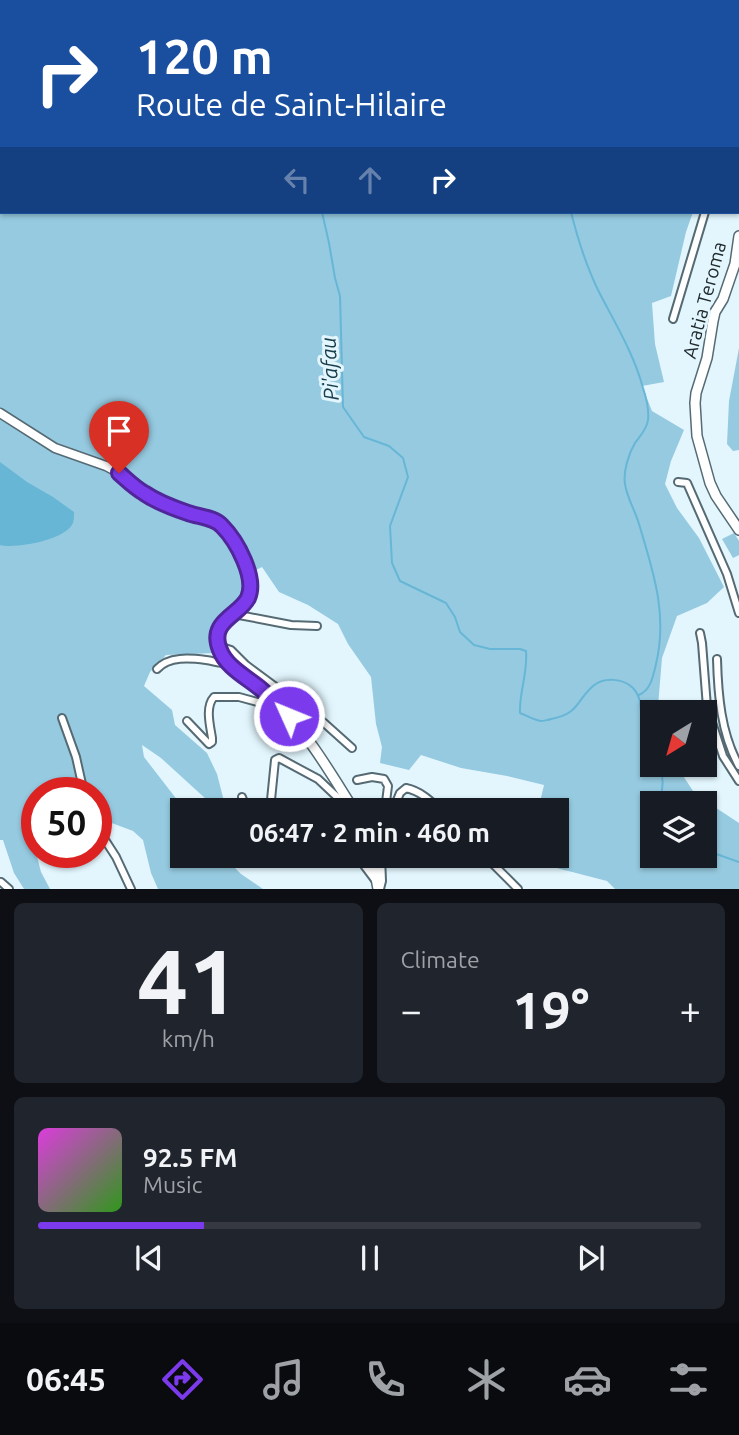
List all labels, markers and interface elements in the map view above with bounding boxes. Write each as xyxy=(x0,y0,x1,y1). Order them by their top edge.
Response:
icon: right xyxy=(21,28,112,119)
text: 120 m xyxy=(136,28,273,83)
text: Route de Saint-Hilaire xyxy=(136,86,447,122)
icon: left xyxy=(278,161,316,199)
icon: ahead xyxy=(351,161,389,199)
icon: right xyxy=(424,161,462,199)
street label: Aratia Teroma xyxy=(678,239,730,361)
water label: Pi'afau xyxy=(315,337,343,401)
pin xyxy=(89,401,149,473)
icon: arrive xyxy=(100,412,138,450)
position arrow xyxy=(252,679,326,753)
north arrow xyxy=(640,700,718,777)
map controls xyxy=(640,700,717,868)
speed limit sign: 50 xyxy=(21,777,112,868)
button: layers xyxy=(640,791,717,868)
text: 06:47 · 2 min · 460 m xyxy=(249,818,490,847)
text: 41 xyxy=(137,929,240,1031)
text: Climate xyxy=(401,947,480,972)
text: 19° xyxy=(512,981,589,1039)
text: − xyxy=(401,989,422,1031)
text: + xyxy=(680,989,701,1031)
text: km/h xyxy=(162,1026,215,1051)
text: 92.5 FM xyxy=(143,1143,237,1172)
text: Music xyxy=(143,1172,202,1197)
icon: previous xyxy=(130,1239,168,1277)
icon: pause xyxy=(351,1239,389,1277)
icon: next xyxy=(572,1239,610,1277)
icon: directions xyxy=(158,1355,207,1404)
icon: music xyxy=(259,1355,308,1404)
icon: phone xyxy=(361,1355,410,1404)
icon: climate xyxy=(462,1355,511,1404)
icon: car xyxy=(563,1355,612,1404)
icon: filters xyxy=(664,1355,713,1404)
text: 06:45 xyxy=(26,1361,106,1397)

